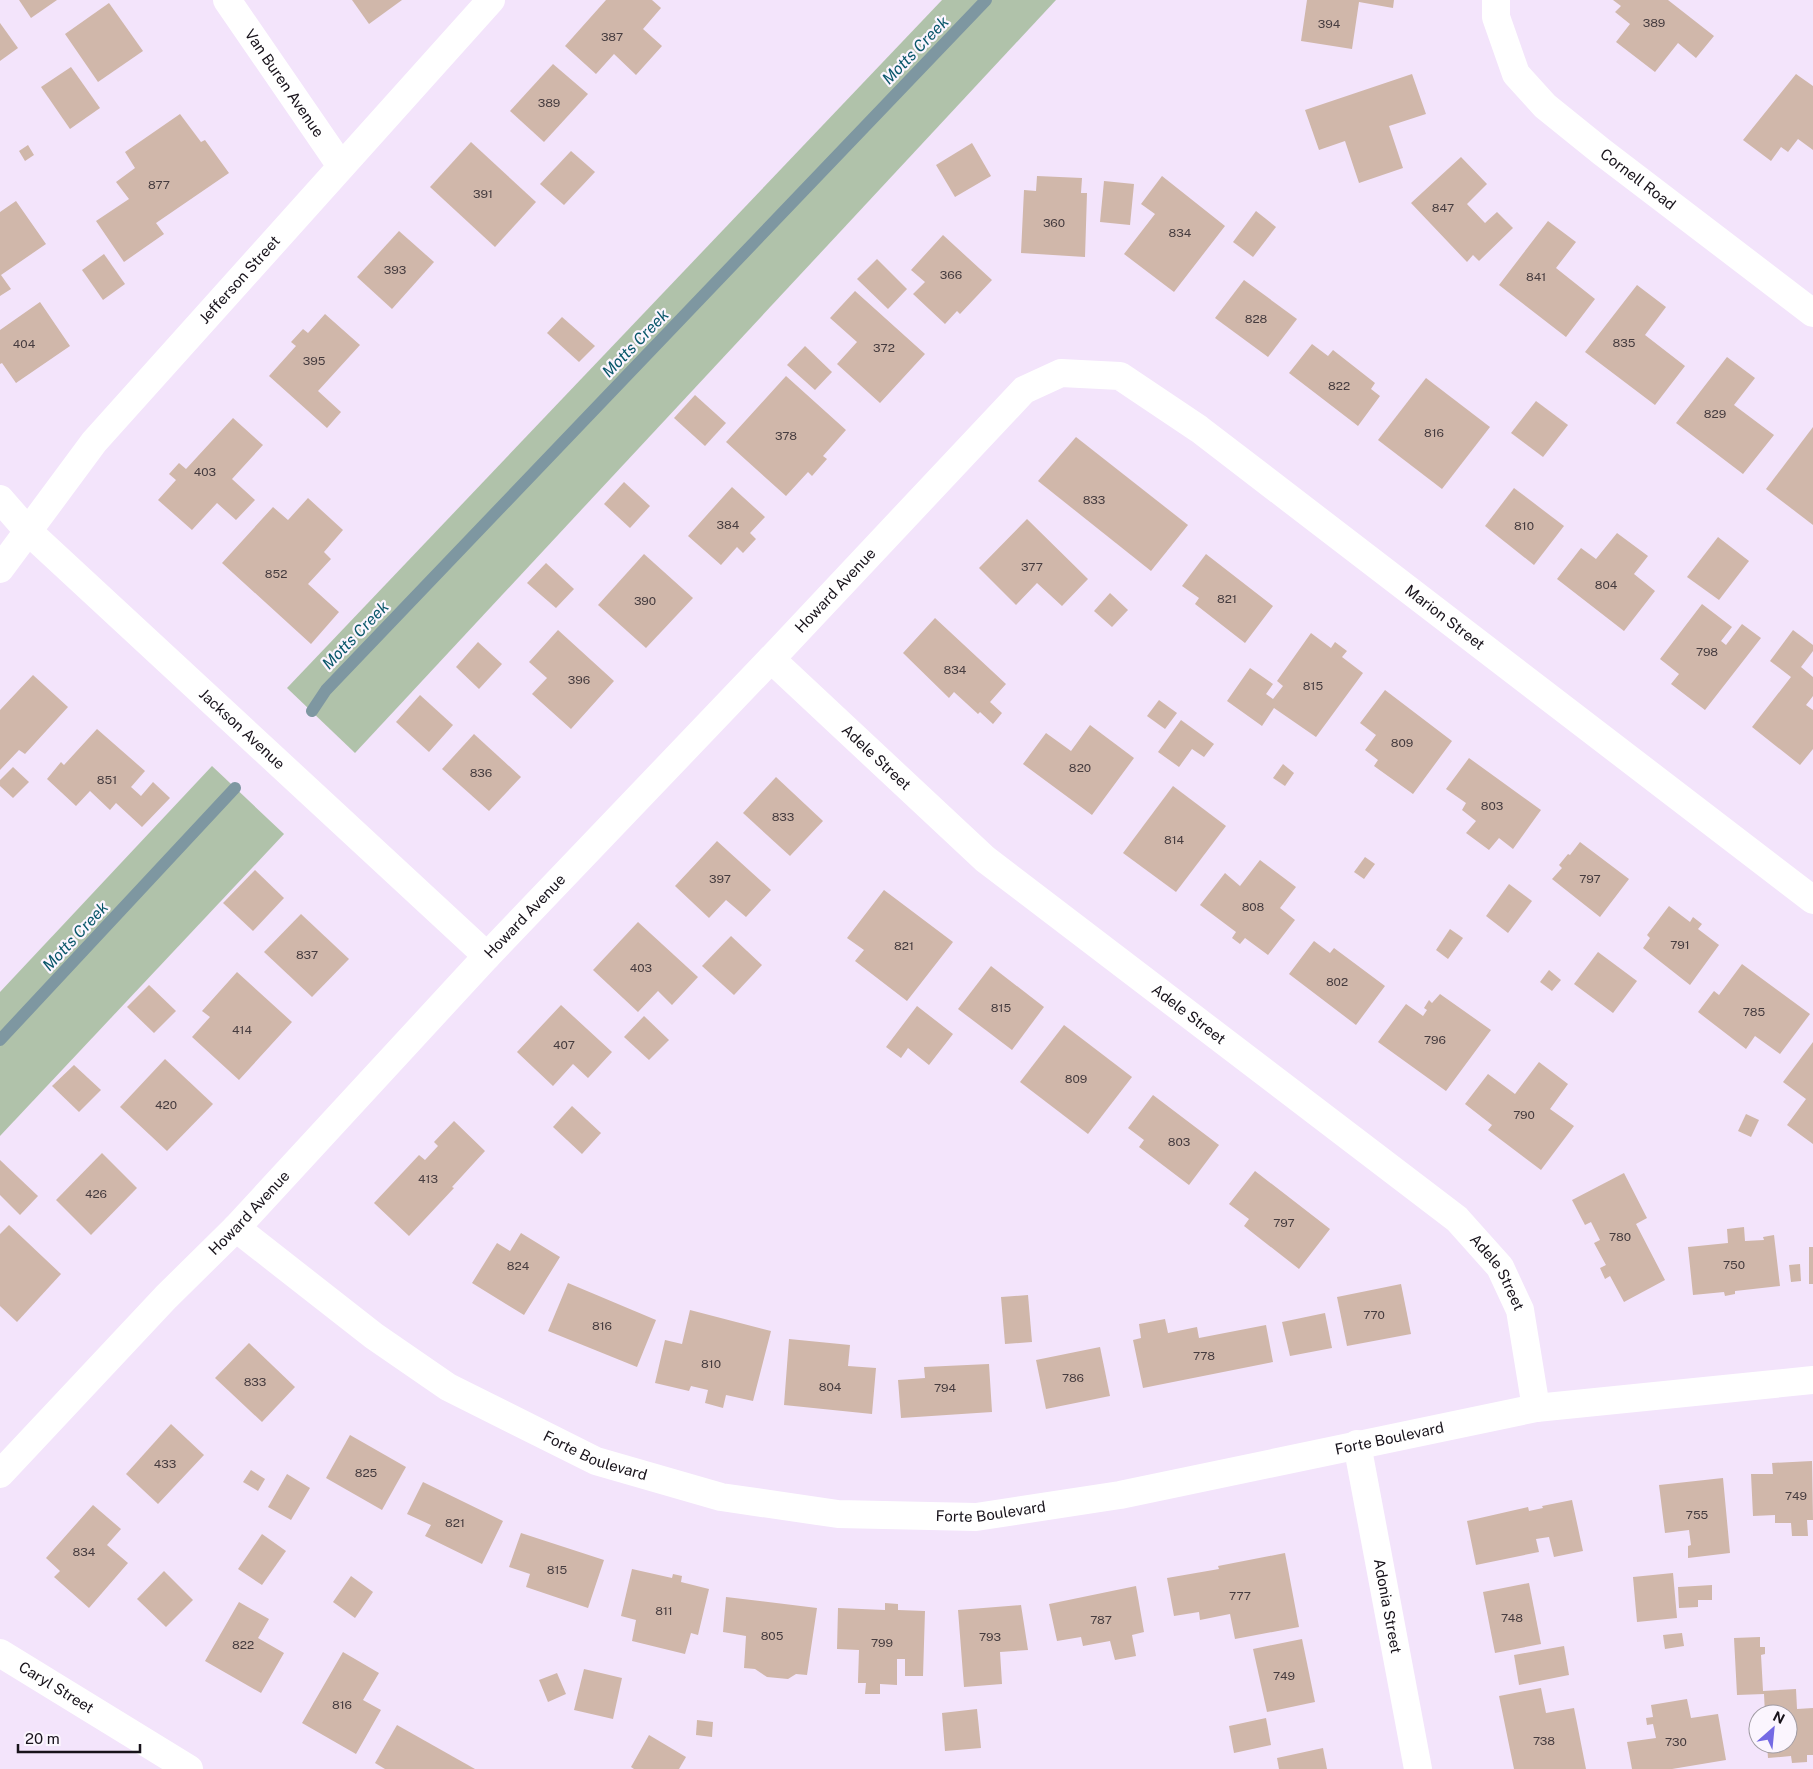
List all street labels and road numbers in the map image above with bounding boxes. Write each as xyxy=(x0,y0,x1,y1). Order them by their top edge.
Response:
street label: Van Buren Avenue xyxy=(242,26,328,140)
street label: Cornell Road xyxy=(1597,145,1679,213)
street label: Jefferson Street xyxy=(196,232,283,327)
street label: Howard Avenue xyxy=(791,544,879,636)
street label: Marion Street xyxy=(1402,581,1488,653)
street label: Jackson Avenue xyxy=(196,685,288,772)
street label: Adele Street xyxy=(839,721,915,793)
street label: Howard Avenue xyxy=(481,871,569,961)
street label: Adele Street xyxy=(1149,980,1229,1047)
street label: Howard Avenue xyxy=(205,1167,293,1258)
street label: Adele Street xyxy=(1467,1230,1528,1313)
street label: Forte Boulevard xyxy=(1333,1418,1445,1458)
street label: Forte Boulevard xyxy=(541,1427,649,1483)
street label: Forte Boulevard xyxy=(935,1497,1047,1525)
street label: Adonia Street xyxy=(1371,1557,1405,1655)
street label: Caryl Street xyxy=(16,1658,97,1717)

